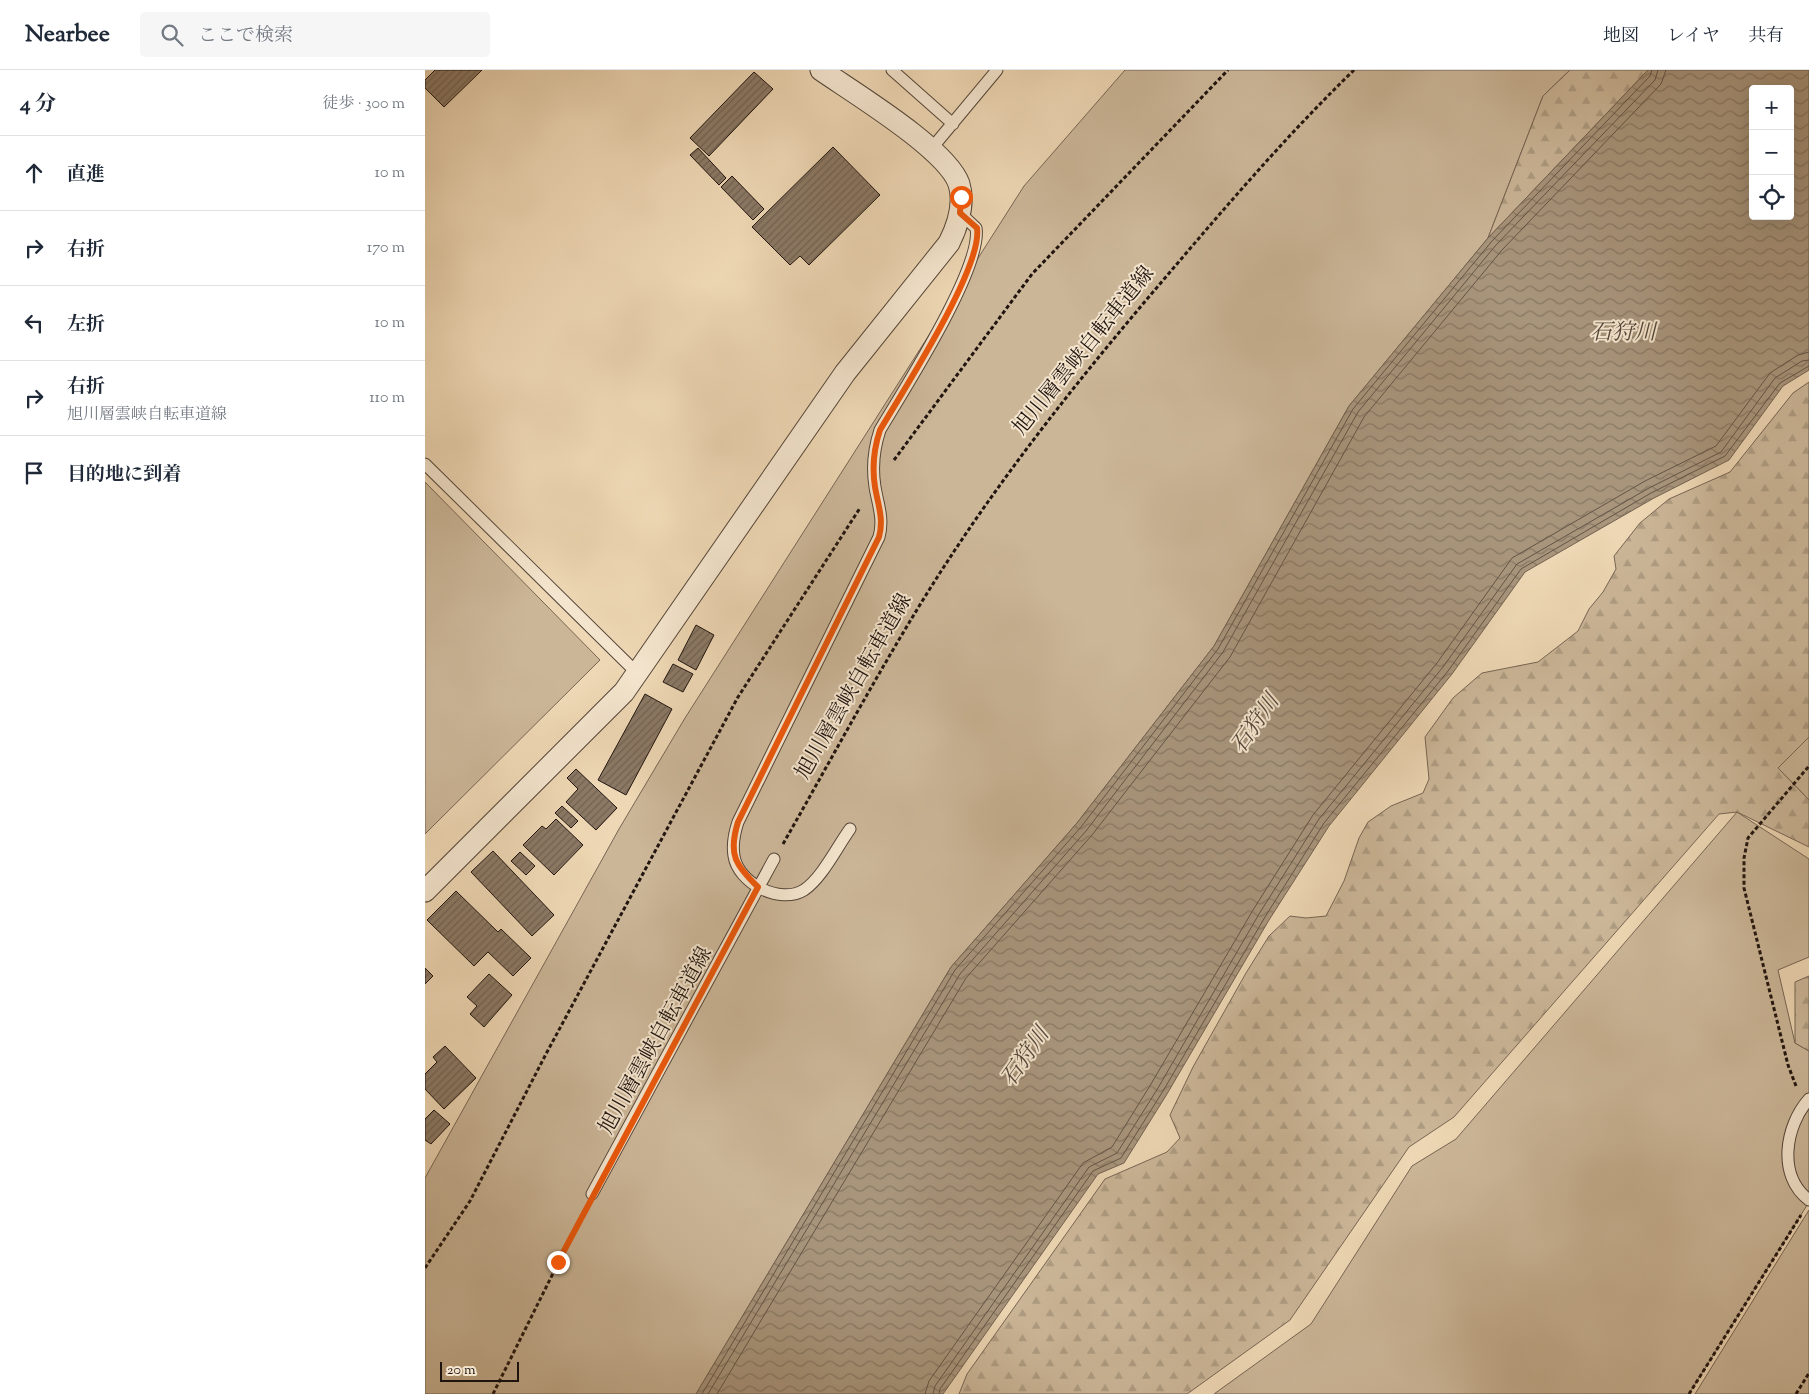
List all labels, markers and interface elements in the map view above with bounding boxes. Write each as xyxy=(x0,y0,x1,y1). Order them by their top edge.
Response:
search box xyxy=(140,12,490,57)
text: Nearbee xyxy=(25,18,110,52)
icon: search xyxy=(158,21,186,49)
text: ここで検索 xyxy=(198,23,293,50)
text: 地図 xyxy=(1603,24,1639,50)
text: レイヤ xyxy=(1667,24,1720,50)
text: 共有 xyxy=(1748,24,1784,50)
map controls xyxy=(1749,85,1794,220)
button: + xyxy=(1749,85,1794,130)
text: 4 分 xyxy=(20,90,56,120)
text: 徒歩 · 300 m xyxy=(322,93,405,116)
button: − xyxy=(1749,130,1794,175)
icon: ahead xyxy=(20,159,48,187)
text: 直進 xyxy=(67,162,105,189)
text: 10 m xyxy=(375,162,405,185)
button: locate xyxy=(1749,175,1794,220)
route start xyxy=(950,186,973,209)
icon: right xyxy=(20,234,48,262)
text: 右折 xyxy=(67,237,105,264)
text: 170 m xyxy=(367,237,405,260)
street label: 旭川層雲峡自転車道線 xyxy=(1007,260,1162,442)
icon: left xyxy=(20,309,48,337)
text: 左折 xyxy=(67,312,105,339)
text: 10 m xyxy=(375,312,405,335)
water label: 石狩川 xyxy=(1590,318,1658,350)
text: 右折 xyxy=(67,374,105,401)
icon: right xyxy=(20,384,48,412)
text: 110 m xyxy=(369,387,405,410)
text: 旭川層雲峡自転車道線 xyxy=(67,404,227,427)
icon: arrive xyxy=(20,459,48,487)
text: 目的地に到着 xyxy=(67,462,181,489)
street label: 旭川層雲峡自転車道線 xyxy=(789,589,920,785)
water label: 石狩川 xyxy=(1224,687,1290,761)
street label: 旭川層雲峡自転車道線 xyxy=(593,942,721,1140)
water label: 石狩川 xyxy=(994,1020,1060,1094)
route end xyxy=(547,1251,570,1274)
scale bar xyxy=(440,1359,519,1382)
text: 20 m xyxy=(447,1361,476,1381)

